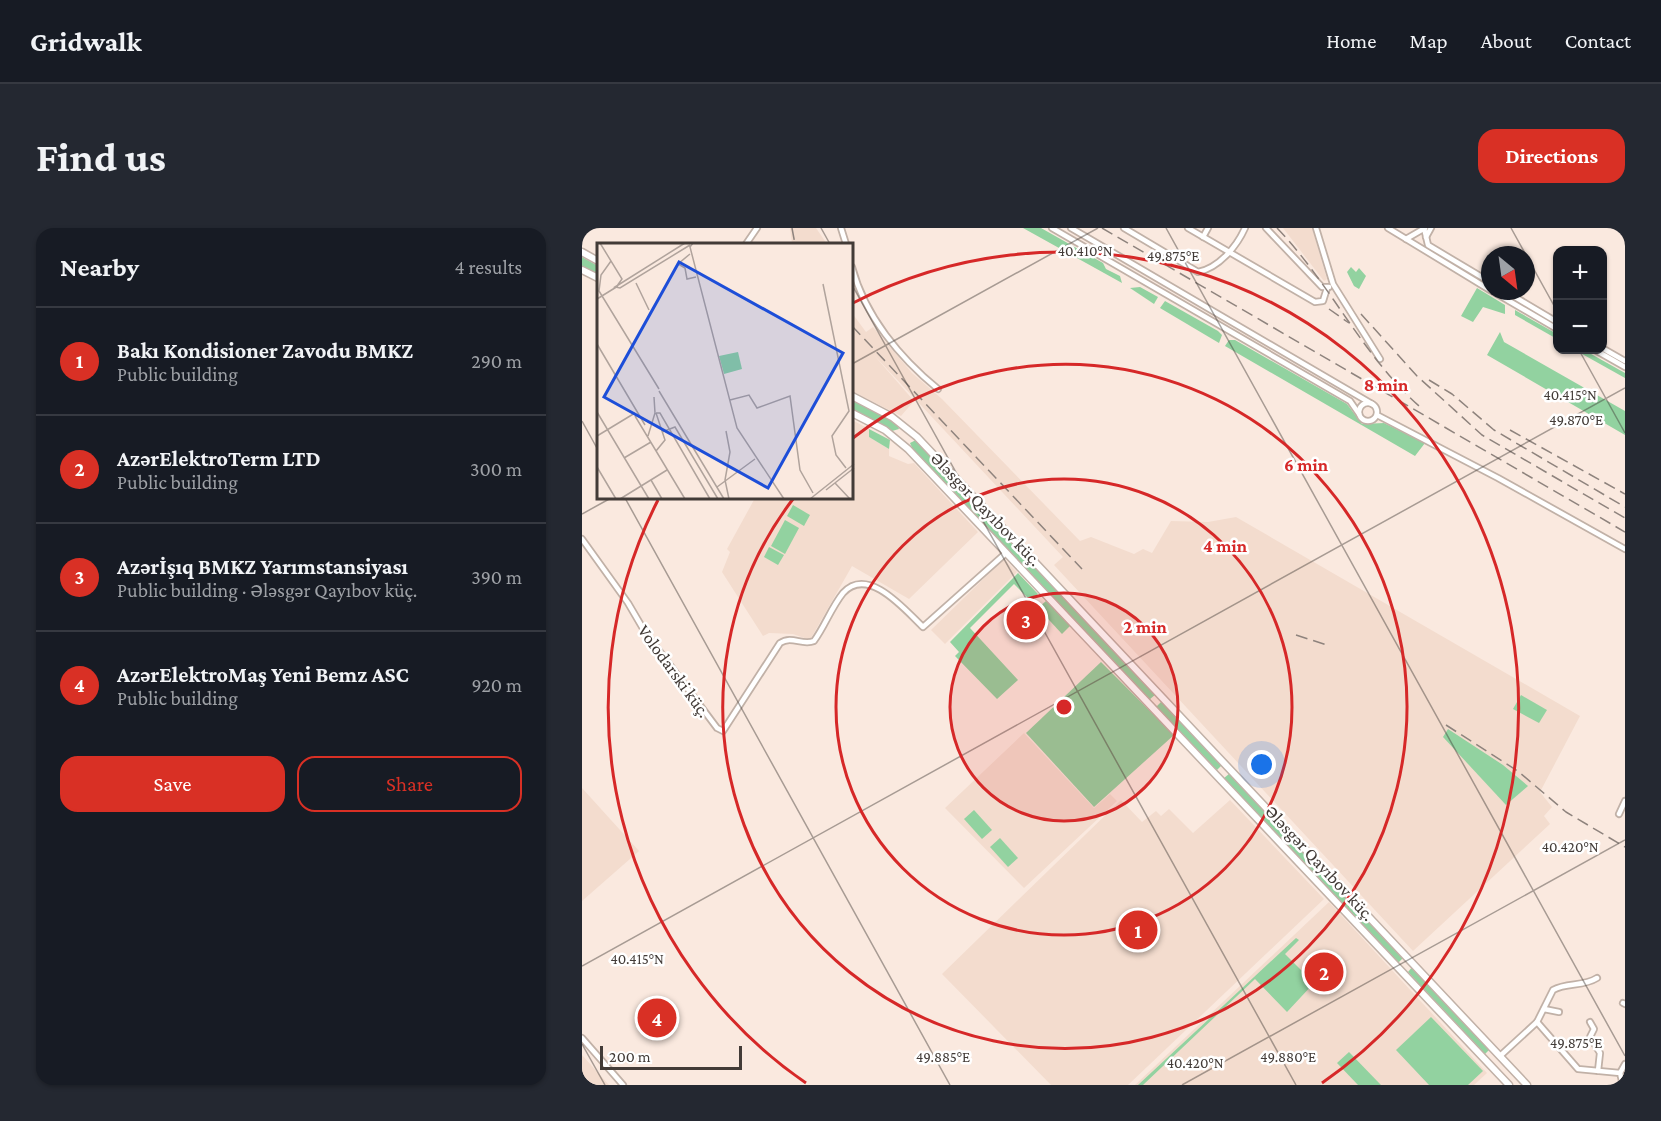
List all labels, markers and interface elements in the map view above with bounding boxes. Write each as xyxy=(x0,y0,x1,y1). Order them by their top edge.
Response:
text: Gridwalk xyxy=(30,26,142,57)
text: Home xyxy=(1326,29,1376,53)
text: Map xyxy=(1409,29,1448,53)
text: About xyxy=(1481,29,1532,53)
text: Contact xyxy=(1565,29,1631,53)
button: Directions xyxy=(1478,129,1625,183)
text: Find us xyxy=(36,133,166,180)
inset map xyxy=(597,243,854,500)
text: 40.410°N xyxy=(1057,243,1113,259)
north arrow xyxy=(1481,246,1535,300)
map controls xyxy=(1553,246,1607,354)
button: + xyxy=(1553,246,1607,300)
text: 49.875°E xyxy=(1147,248,1199,264)
text: Nearby xyxy=(60,253,139,282)
text: 4 results xyxy=(455,256,522,278)
button: − xyxy=(1553,300,1607,354)
text: Bakı Kondisioner Zavodu BMKZ xyxy=(117,338,413,363)
text: 1 xyxy=(76,350,83,372)
text: 290 m xyxy=(471,350,522,372)
text: Public building xyxy=(117,363,238,385)
text: 8 min xyxy=(1364,375,1409,395)
text: 40.415°N xyxy=(1543,387,1597,403)
text: 49.870°E xyxy=(1549,412,1603,428)
text: AzərElektroTerm LTD xyxy=(117,446,321,471)
street label: Ələsgər Qayıbov küç. xyxy=(927,448,1045,570)
text: 6 min xyxy=(1284,455,1329,475)
text: 2 xyxy=(74,458,85,480)
text: 300 m xyxy=(470,458,522,480)
text: Public building xyxy=(117,471,238,493)
text: 4 min xyxy=(1203,536,1248,556)
text: Azərİşıq BMKZ Yarımstansiyası xyxy=(117,554,408,579)
text: 3 xyxy=(75,566,84,588)
text: 390 m xyxy=(471,566,522,588)
text: Public building · Ələsgər Qayıbov küç. xyxy=(117,579,417,601)
pin: 3 xyxy=(1006,598,1046,642)
text: 2 min xyxy=(1123,617,1167,637)
street label: Volodarski küç. xyxy=(634,621,714,721)
text: AzərElektroMaş Yeni Bemz ASC xyxy=(117,662,409,687)
text: 4 xyxy=(74,674,85,696)
text: 920 m xyxy=(471,674,522,696)
text: Public building xyxy=(117,687,238,709)
centre of rings xyxy=(1054,697,1074,717)
your location xyxy=(1247,750,1276,779)
button: Save xyxy=(60,756,285,812)
button: Share xyxy=(297,756,522,812)
street label: Ələsgər Qayıbov küç. xyxy=(1261,801,1379,925)
text: 40.420°N xyxy=(1541,839,1599,855)
pin: 1 xyxy=(1118,908,1158,952)
pin: 2 xyxy=(1304,950,1344,994)
text: 40.415°N xyxy=(610,951,664,967)
pin: 4 xyxy=(638,996,676,1040)
text: 49.875°E xyxy=(1550,1035,1602,1051)
scale bar xyxy=(600,1043,742,1070)
text: 200 m xyxy=(609,1048,651,1065)
text: 49.885°E xyxy=(916,1049,970,1065)
text: 49.880°E xyxy=(1260,1049,1316,1065)
text: 40.420°N xyxy=(1166,1055,1224,1071)

